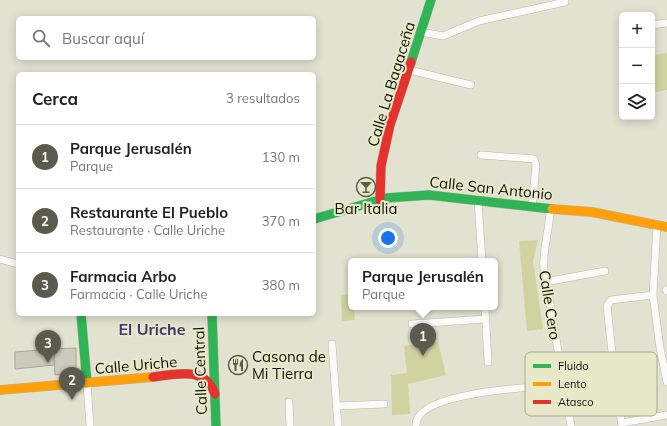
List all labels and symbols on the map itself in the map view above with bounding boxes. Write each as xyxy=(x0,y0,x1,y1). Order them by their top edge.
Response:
street label: Calle La Bagaceña xyxy=(363,19,419,149)
street label: Calle San Antonio xyxy=(428,172,554,204)
bar icon: Bar Italia xyxy=(355,176,377,198)
place label: Bar Italia xyxy=(335,199,397,218)
your location xyxy=(378,228,398,248)
street label: Calle Cero xyxy=(535,269,565,341)
district label: El Uriche xyxy=(119,319,186,339)
pin: 1 xyxy=(410,323,436,356)
street label: Calle Central xyxy=(189,327,211,415)
pin: 3 xyxy=(35,330,61,363)
place label: Casona de Mi Tierra xyxy=(252,347,326,383)
street label: Calle Uriche xyxy=(94,352,178,378)
legend xyxy=(525,352,657,416)
restaurant icon: Casona de Mi Tierra xyxy=(227,354,249,376)
text: Fluido xyxy=(558,359,589,373)
pin: 2 xyxy=(59,367,85,400)
text: Lento xyxy=(558,377,586,391)
text: Atasco xyxy=(558,395,593,409)

